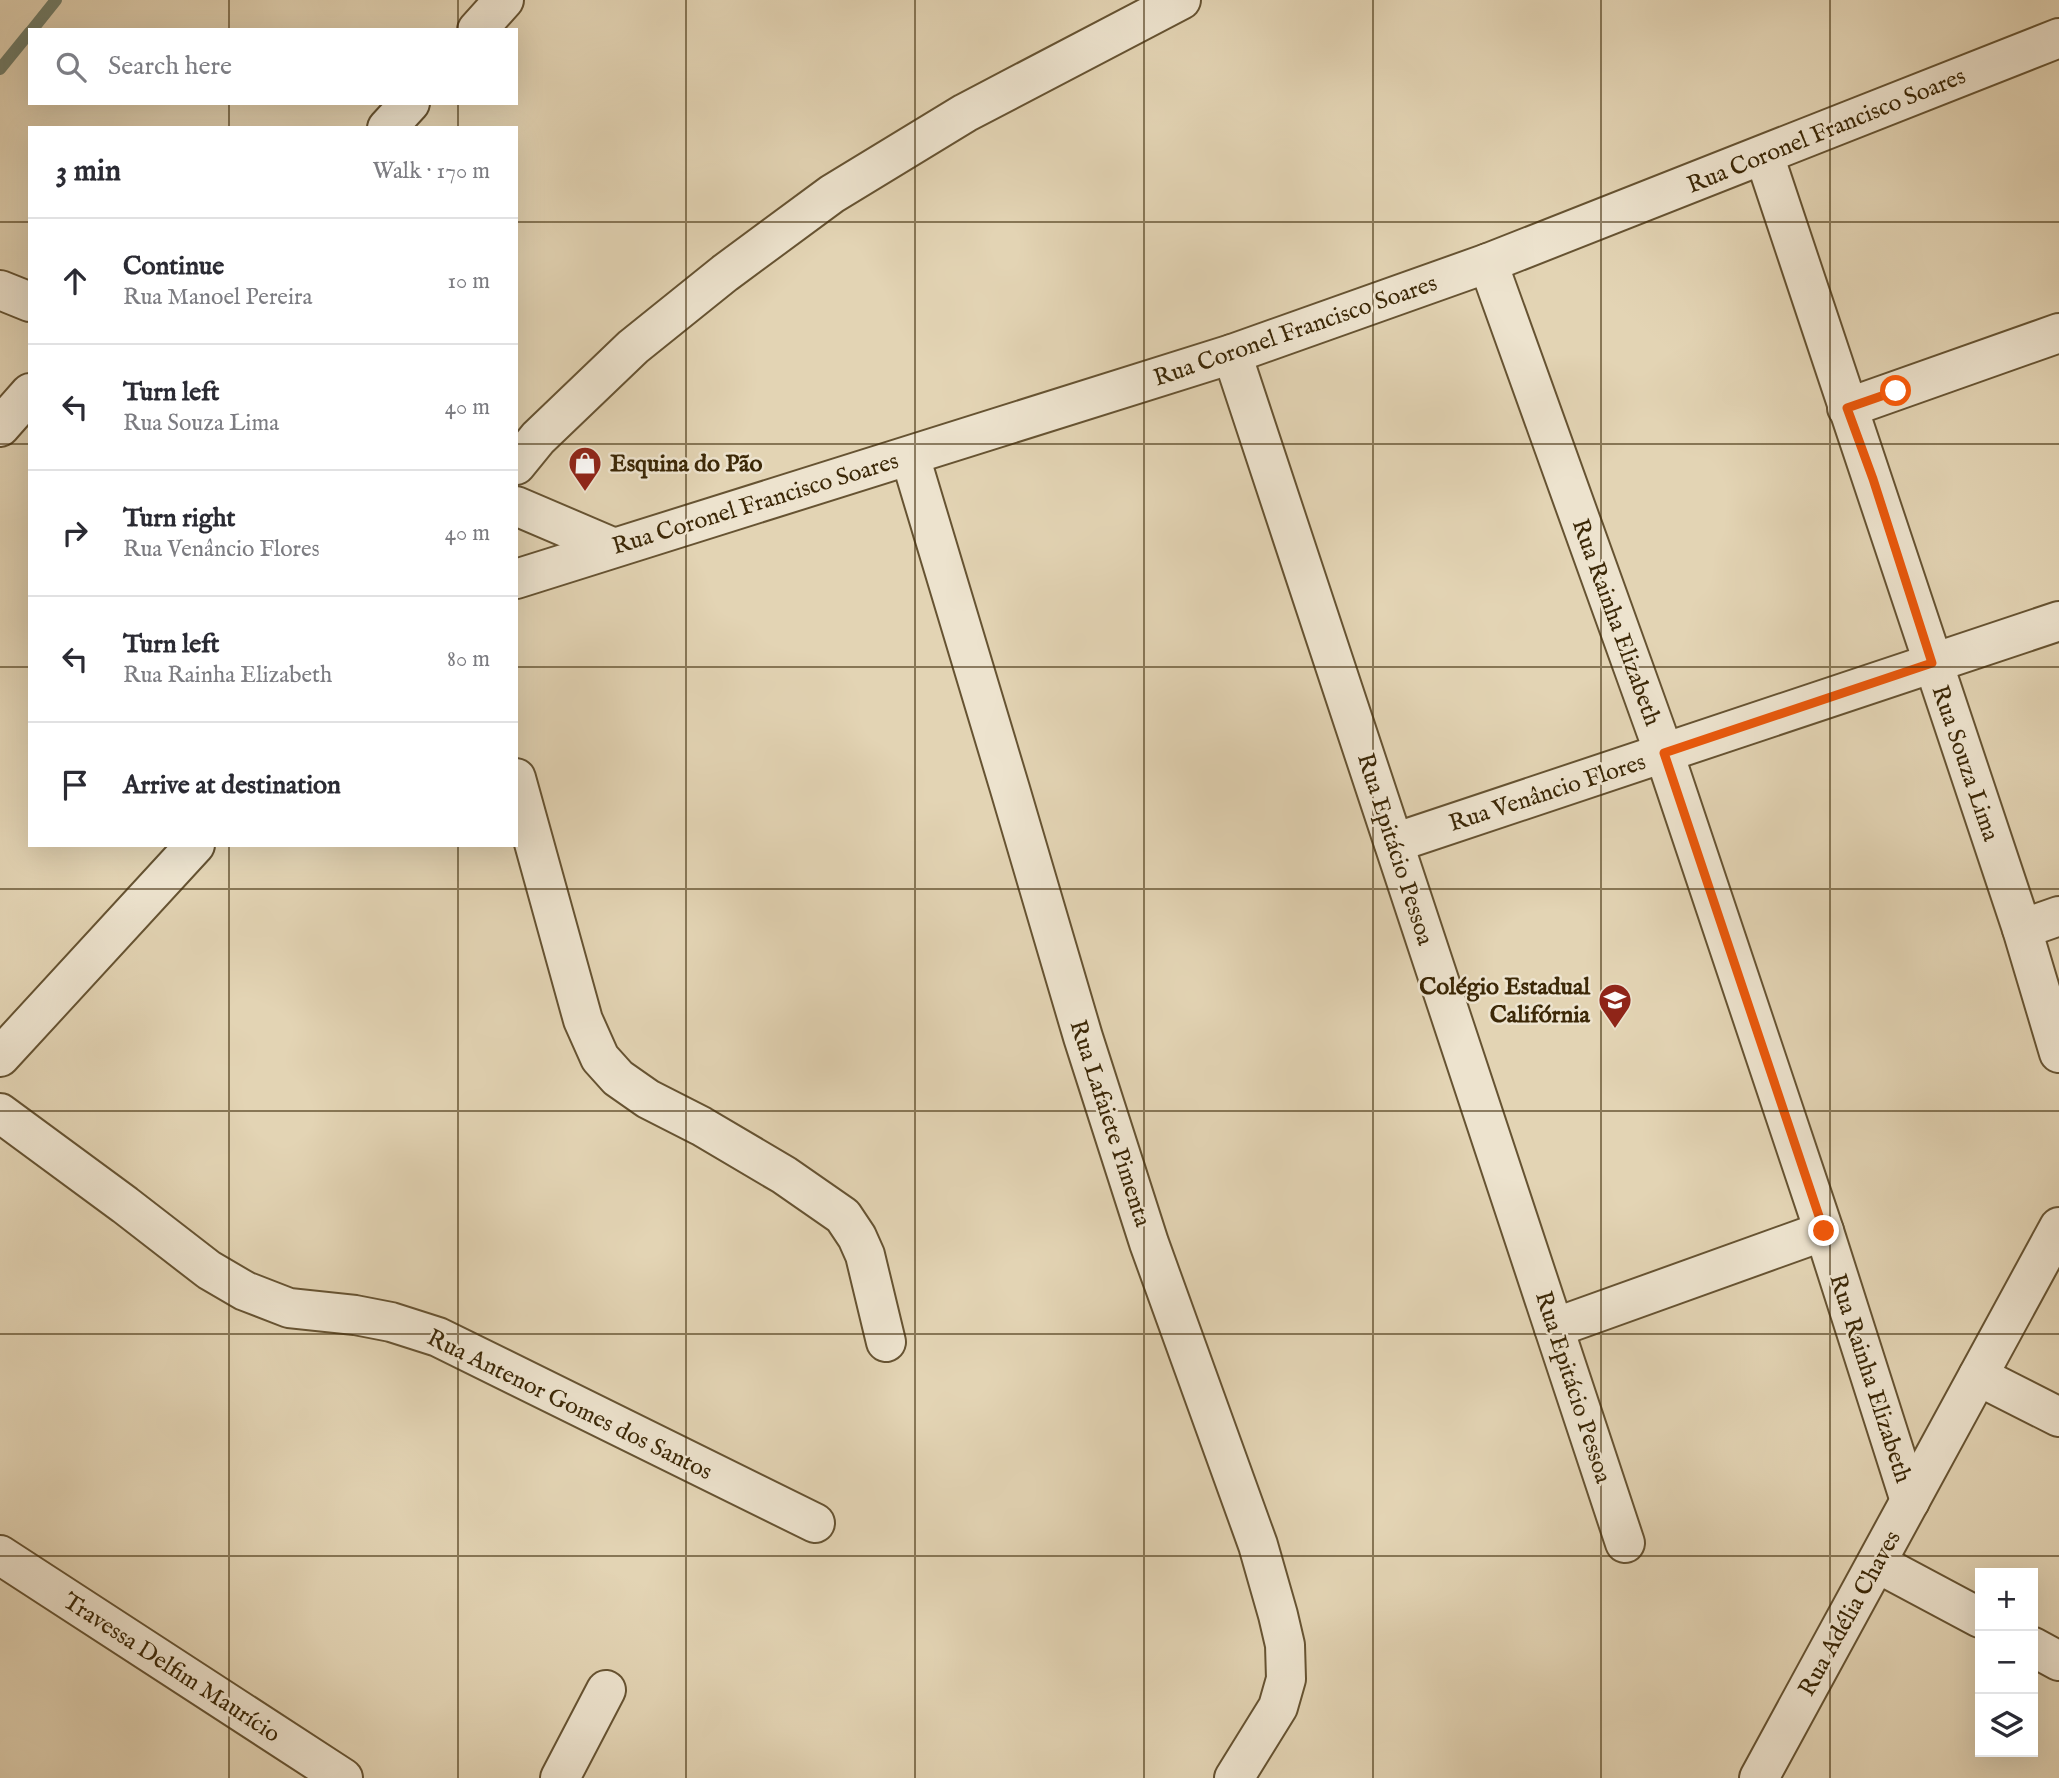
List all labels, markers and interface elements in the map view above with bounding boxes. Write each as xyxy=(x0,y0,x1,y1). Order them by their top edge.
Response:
search box xyxy=(28,28,518,105)
icon: search xyxy=(52,48,90,86)
text: Search here xyxy=(108,50,232,83)
street label: Rua Coronel Francisco Soares xyxy=(1683,61,1970,202)
text: 3 min xyxy=(56,153,121,191)
text: Walk · 170 m xyxy=(372,157,490,186)
text: Continue xyxy=(123,250,224,283)
icon: ahead xyxy=(56,262,94,300)
text: 10 m xyxy=(447,267,490,296)
street label: Rua Coronel Francisco Soares xyxy=(1150,268,1441,395)
text: Rua Manoel Pereira xyxy=(123,283,312,312)
route start xyxy=(1880,375,1911,406)
text: Turn left xyxy=(123,376,220,409)
icon: left xyxy=(56,388,94,426)
text: 40 m xyxy=(445,393,490,422)
text: Rua Souza Lima xyxy=(123,409,279,438)
shop icon: Esquina do Pão xyxy=(566,444,604,493)
street label: Rua Coronel Francisco Soares xyxy=(608,446,902,563)
place label: Esquina do Pão xyxy=(610,449,762,480)
text: Turn right xyxy=(123,502,236,535)
icon: right xyxy=(56,514,94,552)
street label: Rua Rainha Elizabeth xyxy=(1564,515,1668,731)
text: 40 m xyxy=(445,519,490,548)
text: Rua Venâncio Flores xyxy=(123,535,320,564)
text: Turn left xyxy=(123,628,220,661)
icon: left xyxy=(56,640,94,678)
text: 80 m xyxy=(447,645,490,674)
text: Rua Rainha Elizabeth xyxy=(123,661,332,690)
street label: Rua Souza Lima xyxy=(1923,681,2006,846)
street label: Rua Venâncio Flores xyxy=(1445,747,1650,840)
street label: Rua Epitácio Pessoa xyxy=(1349,749,1440,950)
icon: arrive xyxy=(56,766,94,804)
text: Arrive at destination xyxy=(123,769,341,802)
place label: Colégio Estadual Califórnia xyxy=(1419,972,1591,1031)
school or university icon: Colégio Estadual Califórnia xyxy=(1596,981,1634,1030)
street label: Rua Lafaiete Pimenta xyxy=(1062,1016,1158,1231)
route end xyxy=(1808,1215,1839,1246)
street label: Rua Rainha Elizabeth xyxy=(1821,1270,1918,1487)
street label: Rua Epitácio Pessoa xyxy=(1527,1287,1618,1488)
street label: Rua Antenor Gomes dos Santos xyxy=(422,1323,717,1488)
street label: Rua Adélia Chaves xyxy=(1792,1525,1909,1702)
map controls xyxy=(1975,1568,2038,1757)
button: + xyxy=(1975,1568,2038,1631)
street label: Travessa Delfim Maurício xyxy=(57,1586,286,1750)
button: − xyxy=(1975,1631,2038,1694)
button: layers xyxy=(1975,1694,2038,1757)

